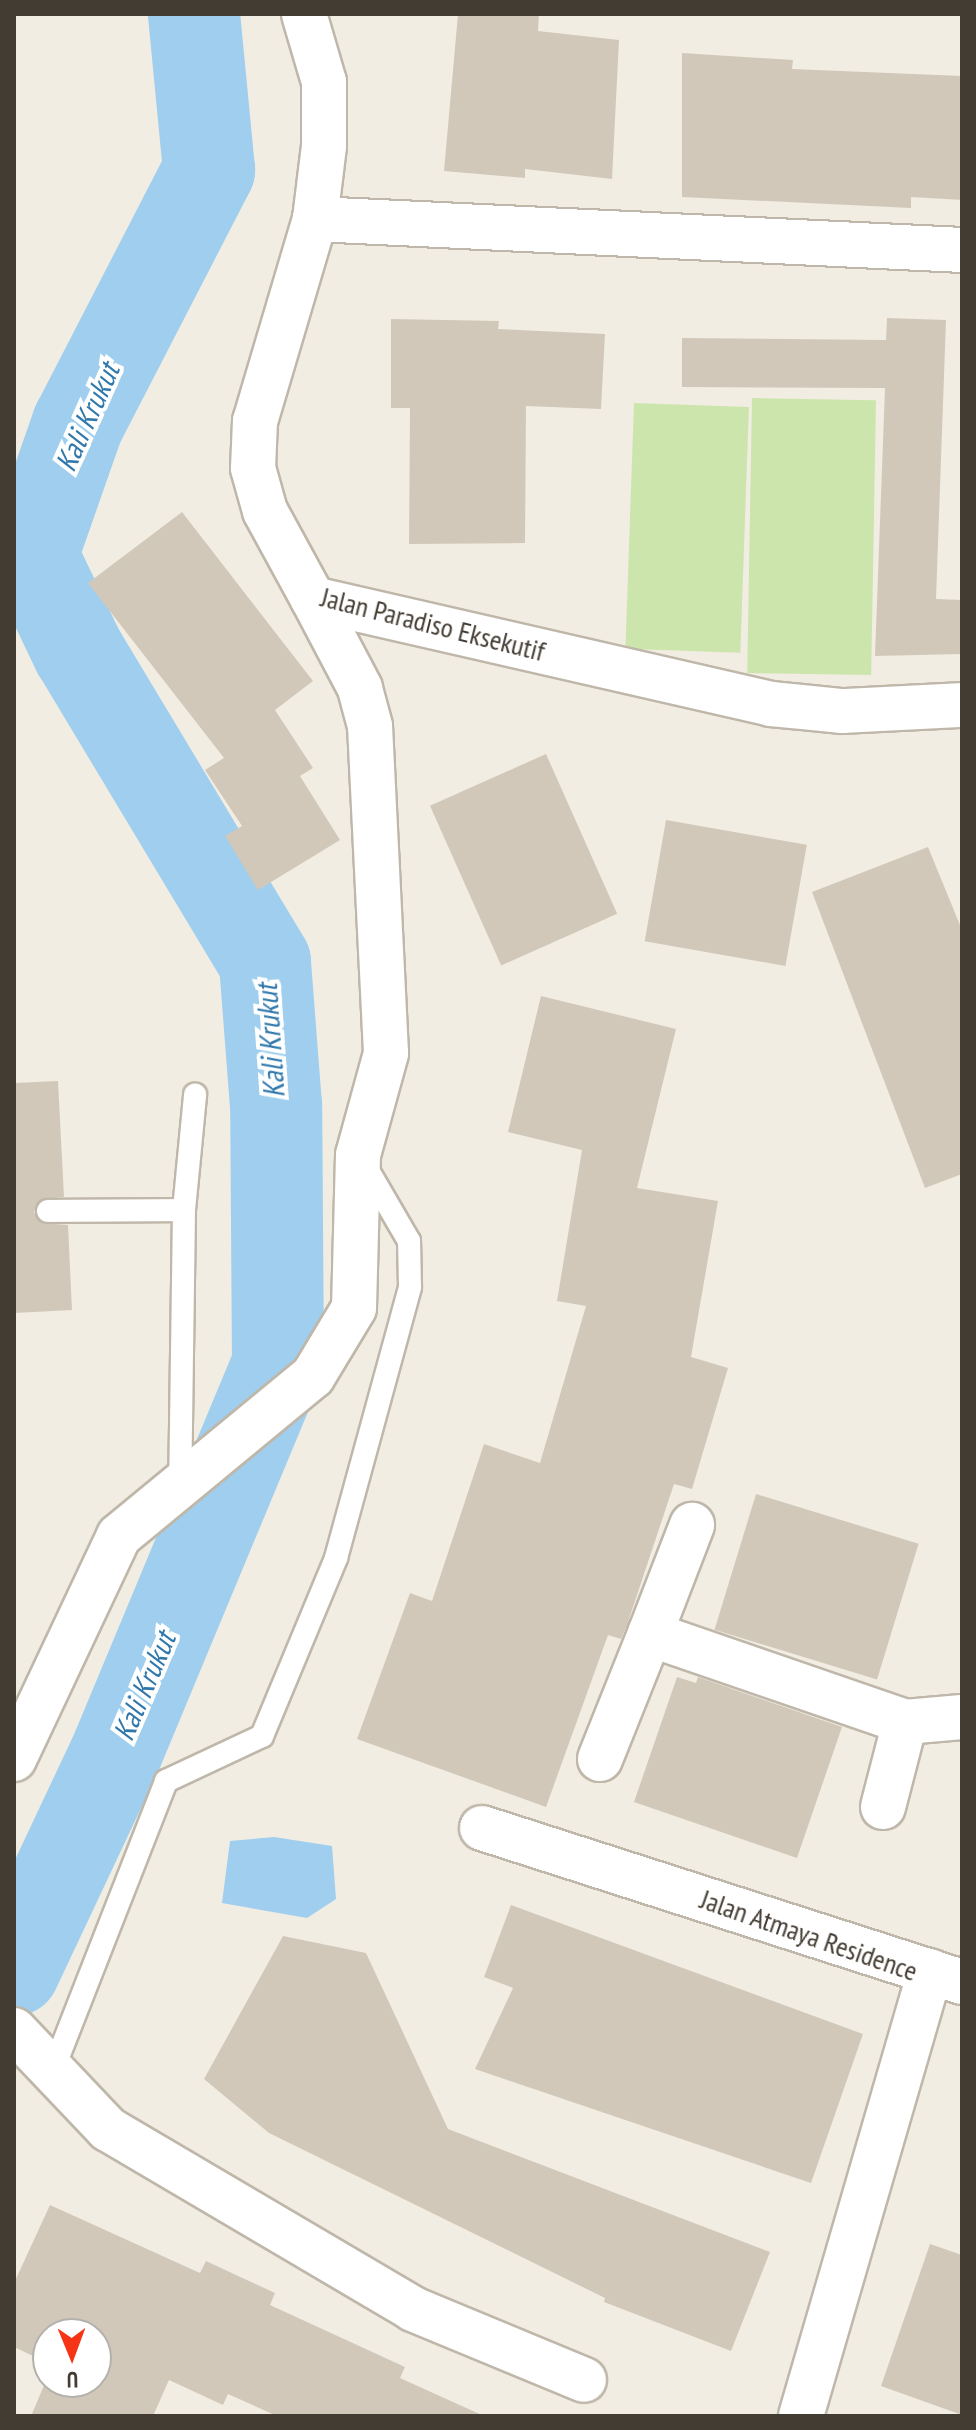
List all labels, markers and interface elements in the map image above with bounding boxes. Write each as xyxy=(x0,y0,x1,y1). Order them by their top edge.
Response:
water label: Kali Krukut xyxy=(47,357,127,477)
street label: Jalan Paradiso Eksekutif xyxy=(318,580,548,668)
water label: Kali Krukut xyxy=(248,983,292,1099)
water label: Kali Krukut xyxy=(105,1626,183,1746)
street label: Jalan Atmaya Residence xyxy=(696,1882,922,1988)
north arrow xyxy=(32,2318,112,2398)
text: U xyxy=(66,2366,78,2394)

